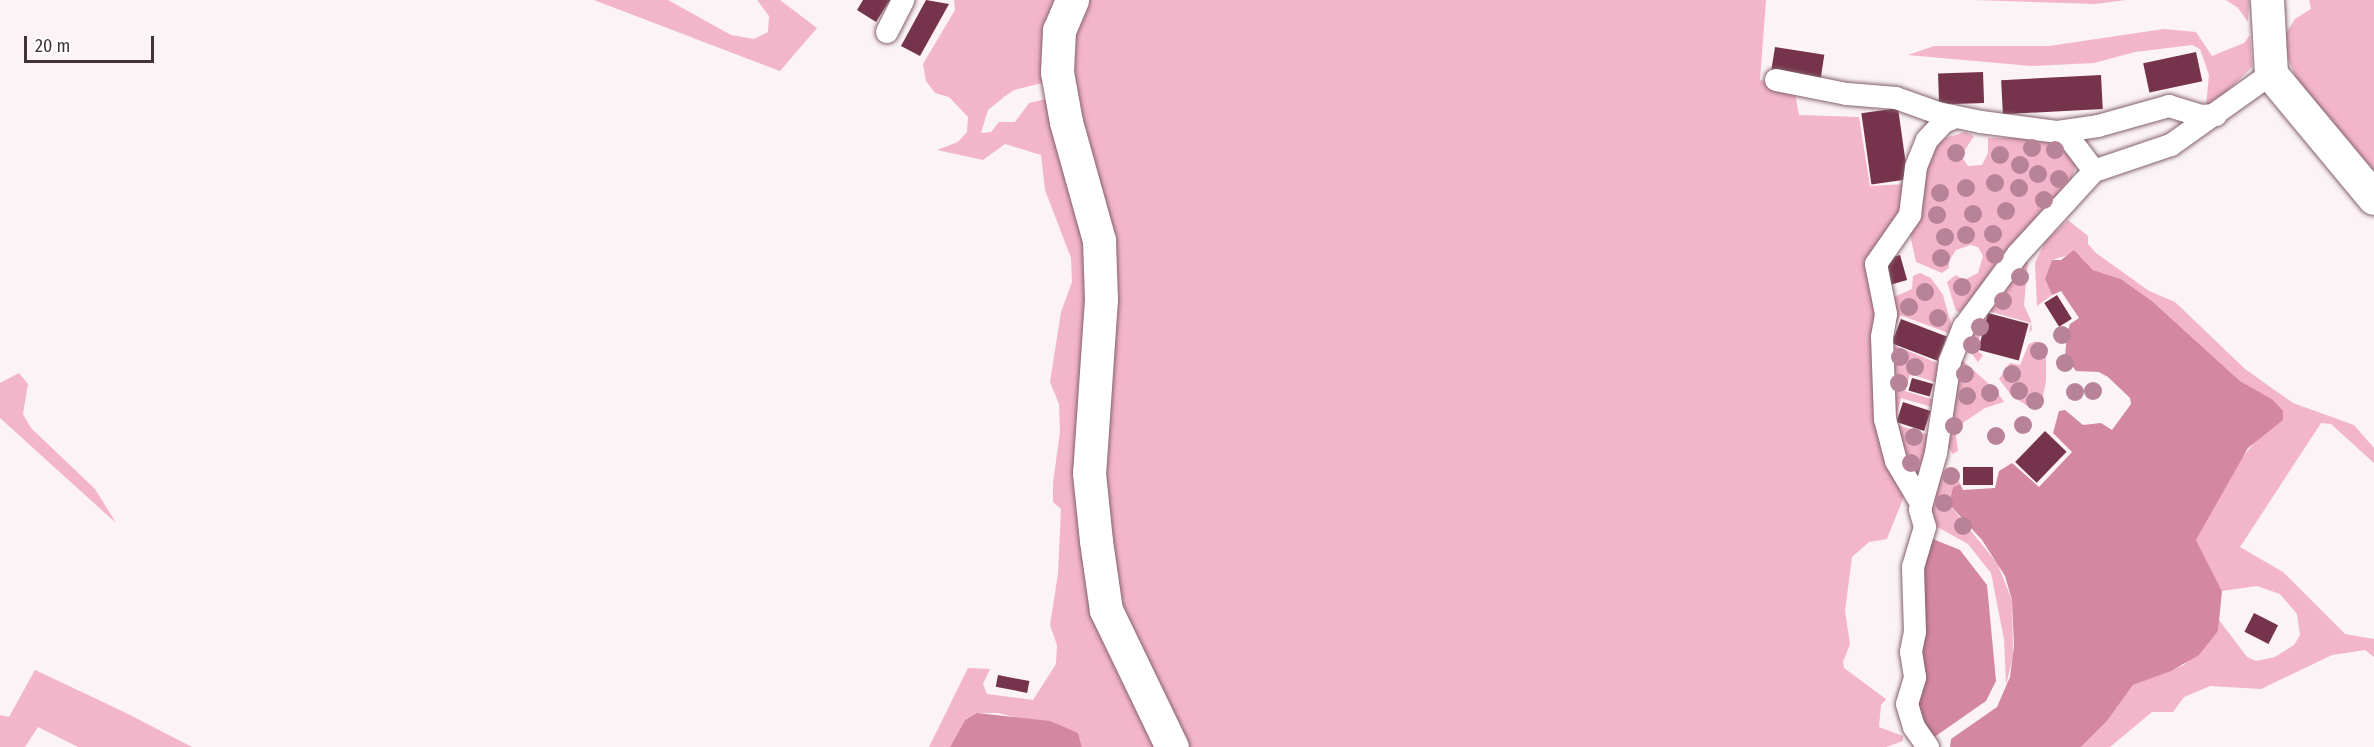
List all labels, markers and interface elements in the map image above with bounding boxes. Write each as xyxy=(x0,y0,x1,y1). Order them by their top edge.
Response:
scale bar xyxy=(27,24,158,62)
text: 20 m xyxy=(35,35,70,57)

